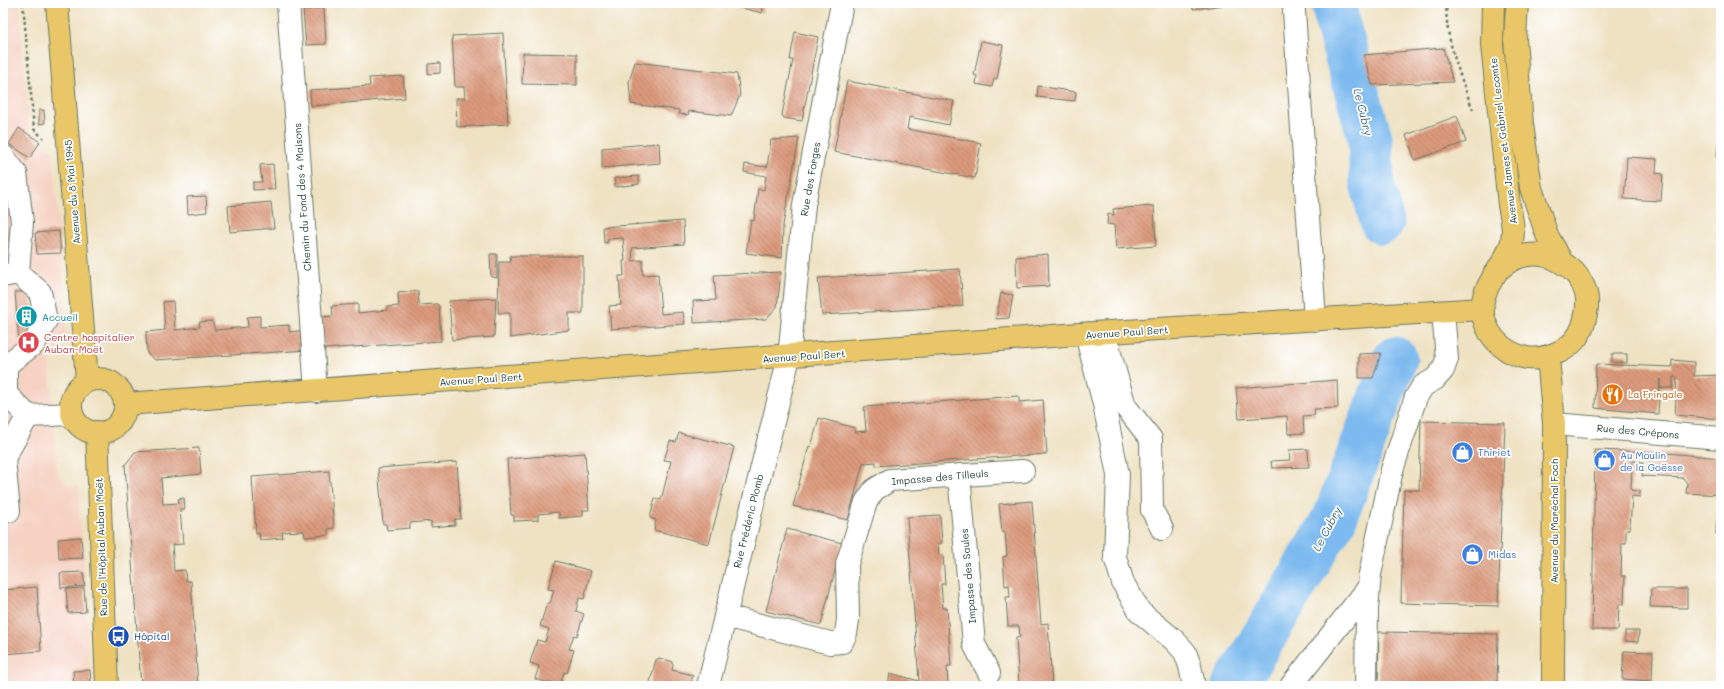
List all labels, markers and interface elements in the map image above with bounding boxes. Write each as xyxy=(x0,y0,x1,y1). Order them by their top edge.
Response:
street label: Avenue James et Gabriel Lecomte xyxy=(1486,57,1520,225)
water label: Le Cubry xyxy=(1350,87,1377,137)
street label: Chemin du Fond des 4 Maisons xyxy=(290,122,314,272)
street label: Avenue du 8 Mai 1945 xyxy=(60,139,84,245)
street label: Rue des Forges xyxy=(797,141,823,217)
building icon: Accueil xyxy=(14,304,40,330)
place label: Accueil xyxy=(42,310,78,324)
street label: Avenue Paul Bert xyxy=(1085,322,1169,342)
hospital icon: Centre hospitalier Auban-Moët xyxy=(16,330,42,356)
place label: Centre hospitalier Auban-Moët xyxy=(44,330,135,356)
street label: Avenue Paul Bert xyxy=(762,346,846,366)
street label: Avenue Paul Bert xyxy=(439,369,523,389)
restaurant icon: La Fringale xyxy=(1599,381,1625,407)
place label: La Fringale xyxy=(1628,387,1683,401)
street label: Rue des Crépons xyxy=(1596,420,1680,442)
shop icon: Thiriet xyxy=(1449,439,1475,465)
place label: Thiriet xyxy=(1478,445,1511,459)
shop icon: Au Moulin de la Goësse xyxy=(1591,448,1617,474)
place label: Au Moulin de la Goësse xyxy=(1620,448,1683,474)
street label: Avenue du Maréchal Foch xyxy=(1547,458,1561,583)
street label: Impasse des Tilleuls xyxy=(891,466,989,488)
street label: Rue Frédéric Plomb xyxy=(730,472,766,570)
street label: Rue de l'Hôpital Auban Moët xyxy=(92,478,110,616)
water label: Le Cubry xyxy=(1309,504,1345,554)
street label: Impasse des Saules xyxy=(957,528,979,624)
shop icon: Midas xyxy=(1459,541,1485,567)
place label: Midas xyxy=(1488,547,1517,561)
bus stop icon: Hôpital xyxy=(106,623,132,649)
place label: Hôpital xyxy=(134,629,169,643)

